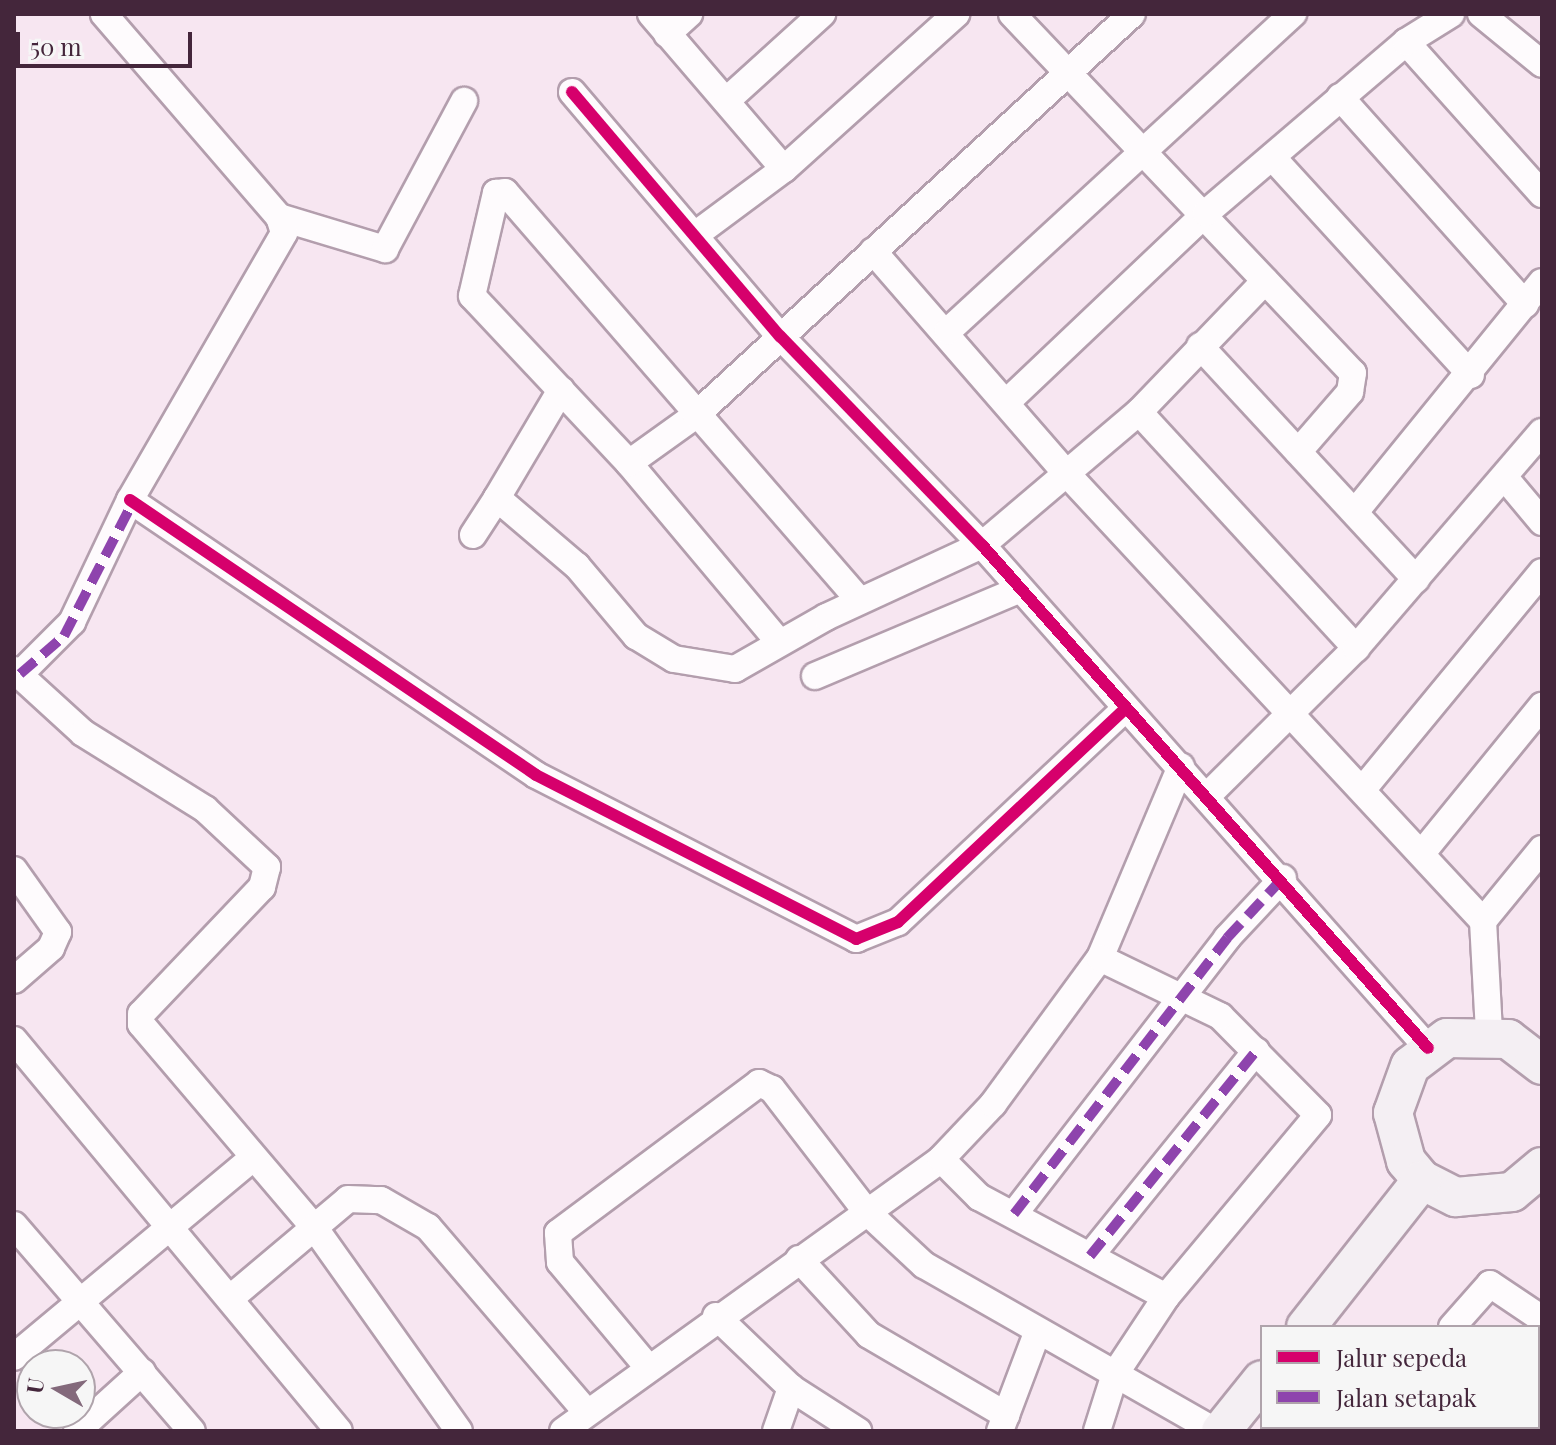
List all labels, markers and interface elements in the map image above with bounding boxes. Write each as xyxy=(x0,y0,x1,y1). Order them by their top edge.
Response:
scale bar xyxy=(20,16,196,66)
text: 50 m xyxy=(30,30,82,62)
legend xyxy=(1260,1325,1540,1429)
text: Jalur sepeda xyxy=(1336,1341,1467,1373)
north arrow xyxy=(16,1349,96,1429)
text: U xyxy=(18,1376,50,1395)
text: Jalan setapak xyxy=(1336,1381,1477,1413)

